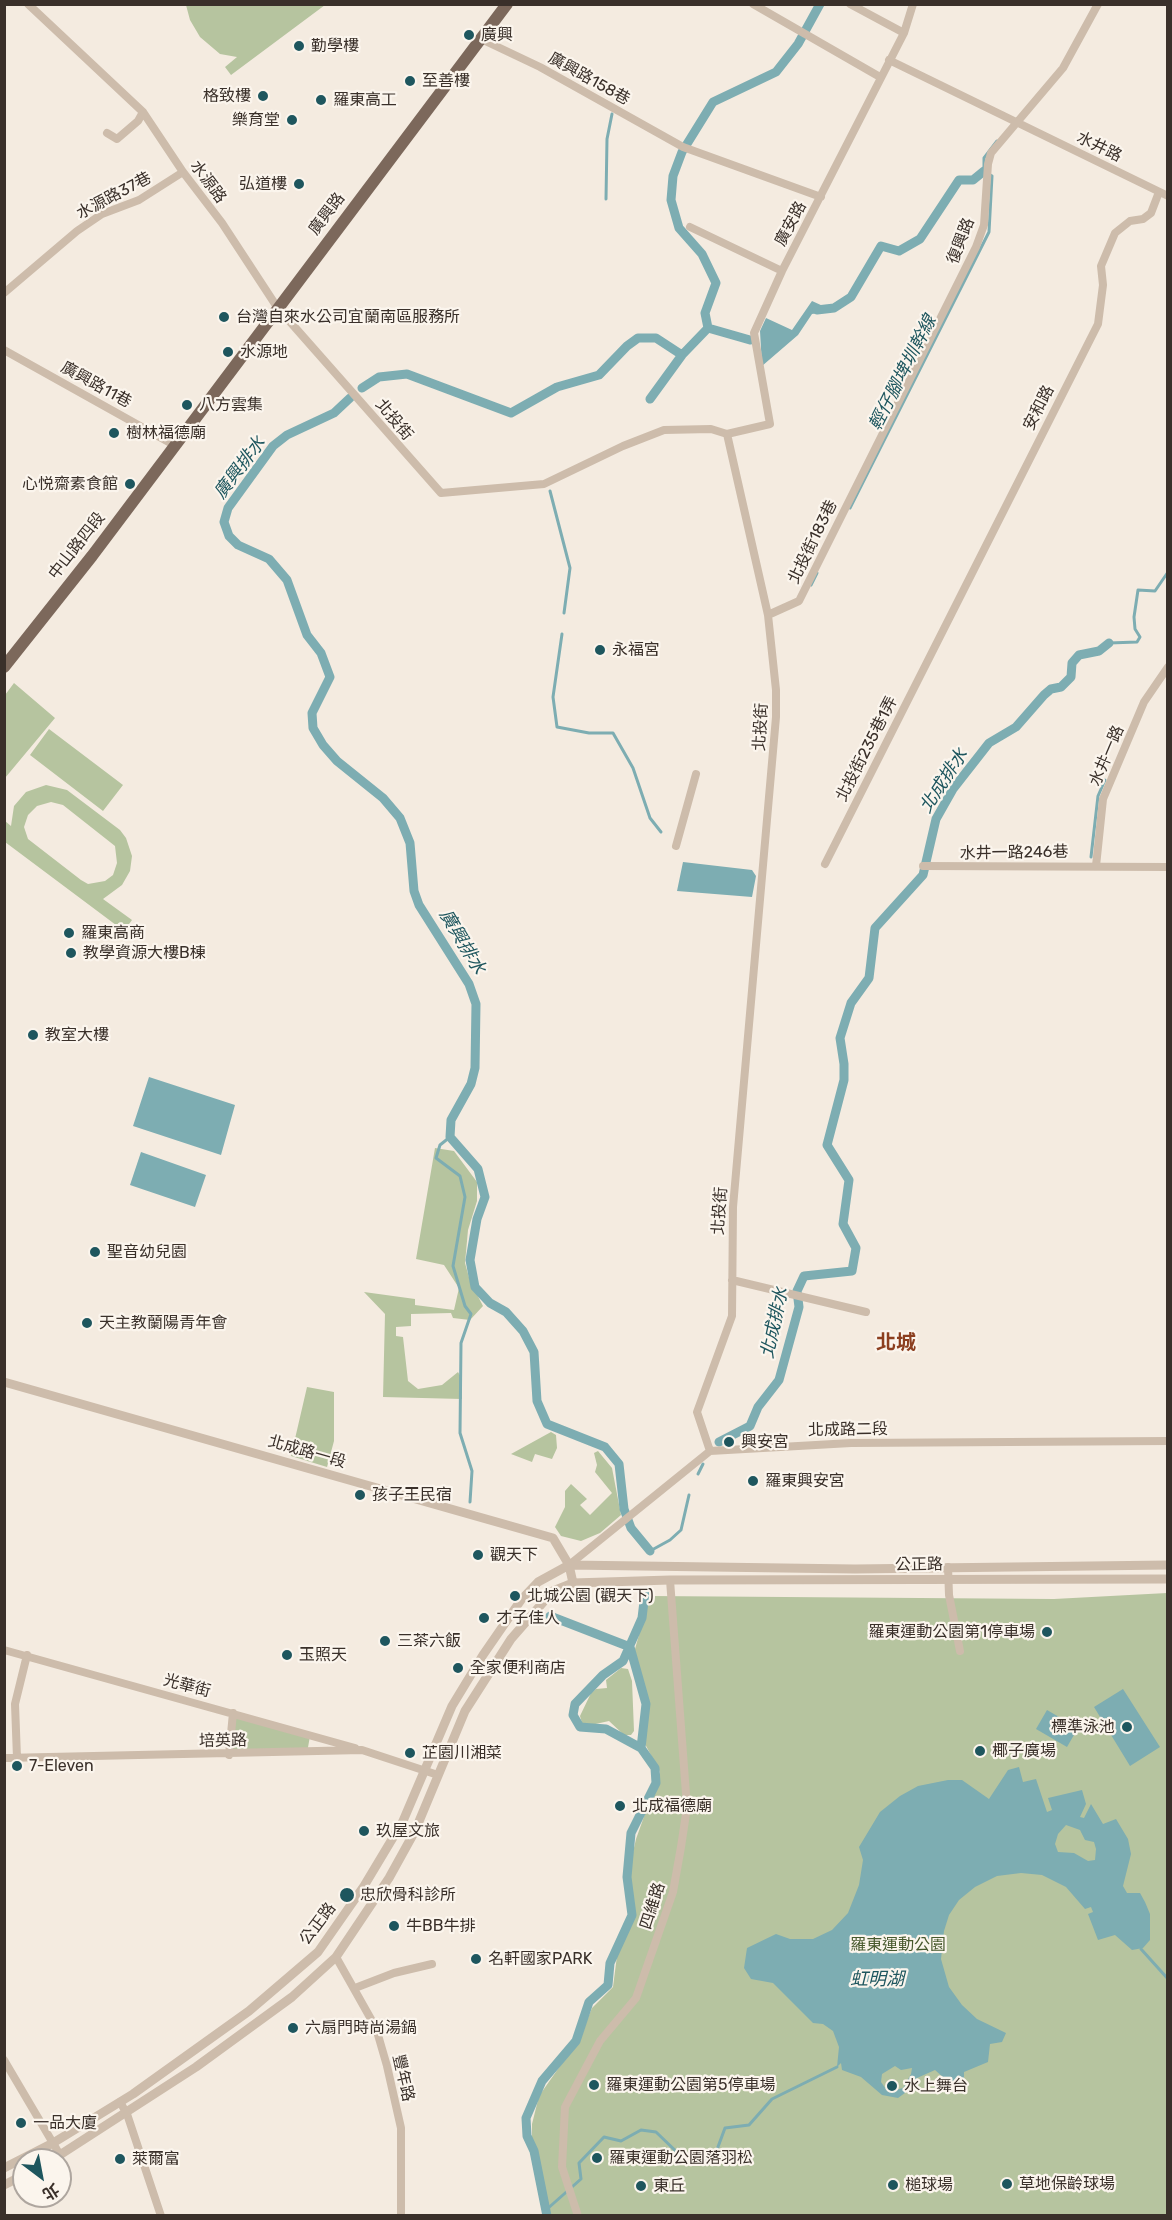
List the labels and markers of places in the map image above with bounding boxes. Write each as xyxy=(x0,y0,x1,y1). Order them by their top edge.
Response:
place label: 廣興 xyxy=(481,25,513,45)
marker: 廣興 xyxy=(462,28,476,42)
place label: 勤學樓 xyxy=(311,36,359,56)
marker: 勤學樓 xyxy=(292,39,306,53)
place label: 至善樓 xyxy=(422,71,470,91)
marker: 至善樓 xyxy=(403,74,417,88)
place label: 格致樓 xyxy=(203,86,251,106)
marker: 格致樓 xyxy=(256,89,270,103)
place label: 羅東高工 xyxy=(333,90,397,110)
marker: 羅東高工 xyxy=(314,93,328,107)
place label: 樂育堂 xyxy=(232,110,280,130)
marker: 樂育堂 xyxy=(285,113,299,127)
place label: 弘道樓 xyxy=(239,174,287,194)
marker: 弘道樓 xyxy=(292,177,306,191)
place label: 台灣自來水公司宜蘭南區服務所 xyxy=(236,307,460,327)
marker: 台灣自來水公司宜蘭南區服務所 xyxy=(217,310,231,324)
place label: 水源地 xyxy=(240,342,288,362)
marker: 水源地 xyxy=(221,345,235,359)
place label: 八方雲集 xyxy=(199,395,263,415)
marker: 八方雲集 xyxy=(180,398,194,412)
place label: 樹林福德廟 xyxy=(126,423,206,443)
marker: 樹林福德廟 xyxy=(107,426,121,440)
place label: 心悦齋素食館 xyxy=(22,474,118,494)
marker: 心悦齋素食館 xyxy=(123,477,137,491)
place label: 永福宮 xyxy=(612,640,660,660)
marker: 永福宮 xyxy=(593,643,607,657)
place label: 羅東高商 xyxy=(81,923,145,943)
marker: 羅東高商 xyxy=(62,926,76,940)
place label: 教學資源大樓B棟 xyxy=(83,943,206,963)
marker: 教學資源大樓B棟 xyxy=(64,946,78,960)
place label: 教室大樓 xyxy=(45,1025,109,1045)
marker: 教室大樓 xyxy=(26,1028,40,1042)
place label: 聖音幼兒園 xyxy=(107,1242,187,1262)
marker: 聖音幼兒園 xyxy=(88,1245,102,1259)
place label: 天主教蘭陽青年會 xyxy=(99,1313,227,1333)
marker: 天主教蘭陽青年會 xyxy=(80,1316,94,1330)
place label: 興安宮 xyxy=(741,1432,789,1452)
marker: 興安宮 xyxy=(722,1435,736,1449)
place label: 羅東興安宮 xyxy=(765,1471,845,1491)
marker: 羅東興安宮 xyxy=(746,1474,760,1488)
place label: 孩子王民宿 xyxy=(372,1485,452,1505)
marker: 孩子王民宿 xyxy=(353,1488,367,1502)
place label: 觀天下 xyxy=(490,1545,538,1565)
marker: 觀天下 xyxy=(471,1548,485,1562)
place label: 北城公園 (觀天下) xyxy=(527,1586,654,1606)
marker: 北城公園 (觀天下) xyxy=(508,1589,522,1603)
place label: 才子佳人 xyxy=(496,1608,560,1628)
marker: 才子佳人 xyxy=(477,1611,491,1625)
place label: 羅東運動公園第1停車場 xyxy=(868,1622,1035,1642)
marker: 羅東運動公園第1停車場 xyxy=(1040,1625,1054,1639)
place label: 三茶六飯 xyxy=(397,1631,461,1651)
marker: 三茶六飯 xyxy=(378,1634,392,1648)
place label: 玉照天 xyxy=(299,1645,347,1665)
marker: 玉照天 xyxy=(280,1648,294,1662)
place label: 全家便利商店 xyxy=(470,1658,566,1678)
marker: 全家便利商店 xyxy=(451,1661,465,1675)
place label: 標準泳池 xyxy=(1051,1717,1115,1737)
marker: 標準泳池 xyxy=(1120,1720,1134,1734)
place label: 椰子廣場 xyxy=(992,1741,1056,1761)
place label: 芷園川湘菜 xyxy=(422,1743,502,1763)
marker: 椰子廣場 xyxy=(973,1744,987,1758)
marker: 芷園川湘菜 xyxy=(403,1746,417,1760)
place label: 7-Eleven xyxy=(29,1756,94,1776)
marker: 7-Eleven xyxy=(10,1759,24,1773)
place label: 北成福德廟 xyxy=(632,1796,712,1816)
marker: 北成福德廟 xyxy=(613,1799,627,1813)
place label: 玖屋文旅 xyxy=(376,1821,440,1841)
marker: 玖屋文旅 xyxy=(357,1824,371,1838)
place label: 忠欣骨科診所 xyxy=(360,1885,456,1905)
marker: 忠欣骨科診所 xyxy=(338,1886,356,1904)
place label: 牛BB牛排 xyxy=(406,1916,475,1936)
marker: 牛BB牛排 xyxy=(387,1919,401,1933)
place label: 名軒國家PARK xyxy=(488,1949,592,1969)
marker: 名軒國家PARK xyxy=(469,1952,483,1966)
place label: 六扇門時尚湯鍋 xyxy=(305,2018,417,2038)
marker: 六扇門時尚湯鍋 xyxy=(286,2021,300,2035)
place label: 羅東運動公園第5停車場 xyxy=(606,2075,776,2095)
place label: 水上舞台 xyxy=(904,2076,968,2096)
marker: 羅東運動公園第5停車場 xyxy=(587,2078,601,2092)
marker: 水上舞台 xyxy=(885,2079,899,2093)
place label: 一品大廈 xyxy=(33,2113,97,2133)
marker: 一品大廈 xyxy=(14,2116,28,2130)
place label: 羅東運動公園落羽松 xyxy=(609,2148,753,2168)
place label: 萊爾富 xyxy=(132,2149,180,2169)
marker: 羅東運動公園落羽松 xyxy=(590,2151,604,2165)
marker: 萊爾富 xyxy=(113,2152,127,2166)
place label: 草地保齡球場 xyxy=(1019,2174,1115,2194)
place label: 槌球場 xyxy=(905,2175,953,2195)
place label: 東丘 xyxy=(653,2176,685,2196)
marker: 草地保齡球場 xyxy=(1000,2177,1014,2191)
marker: 槌球場 xyxy=(886,2178,900,2192)
marker: 東丘 xyxy=(634,2179,648,2193)

